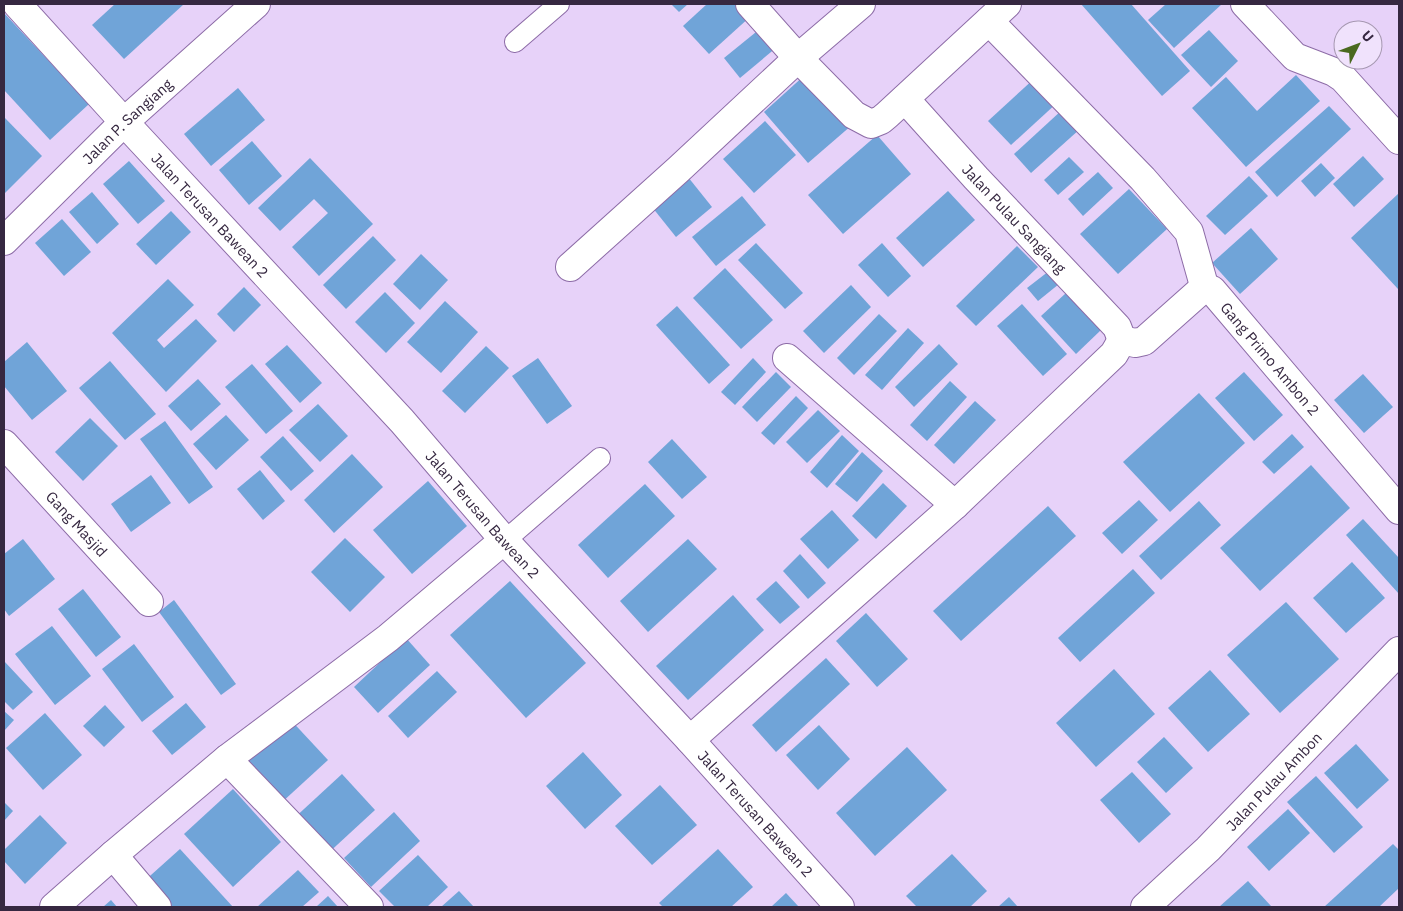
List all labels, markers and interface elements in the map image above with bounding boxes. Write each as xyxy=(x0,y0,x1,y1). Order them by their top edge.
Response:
north arrow xyxy=(1333,20,1383,70)
text: U xyxy=(1358,27,1378,46)
street label: Jalan P. Sangiang xyxy=(78,74,176,168)
street label: Jalan Terusan Bawean 2 xyxy=(148,148,273,281)
street label: Jalan Pulau Sangiang xyxy=(958,160,1070,277)
street label: Gang Primo Ambon 2 xyxy=(1217,298,1324,419)
street label: Jalan Terusan Bawean 2 xyxy=(422,446,544,582)
street label: Gang Masjid xyxy=(42,487,112,560)
street label: Jalan Pulau Ambon xyxy=(1222,728,1325,834)
street label: Jalan Terusan Bawean 2 xyxy=(694,746,818,881)

